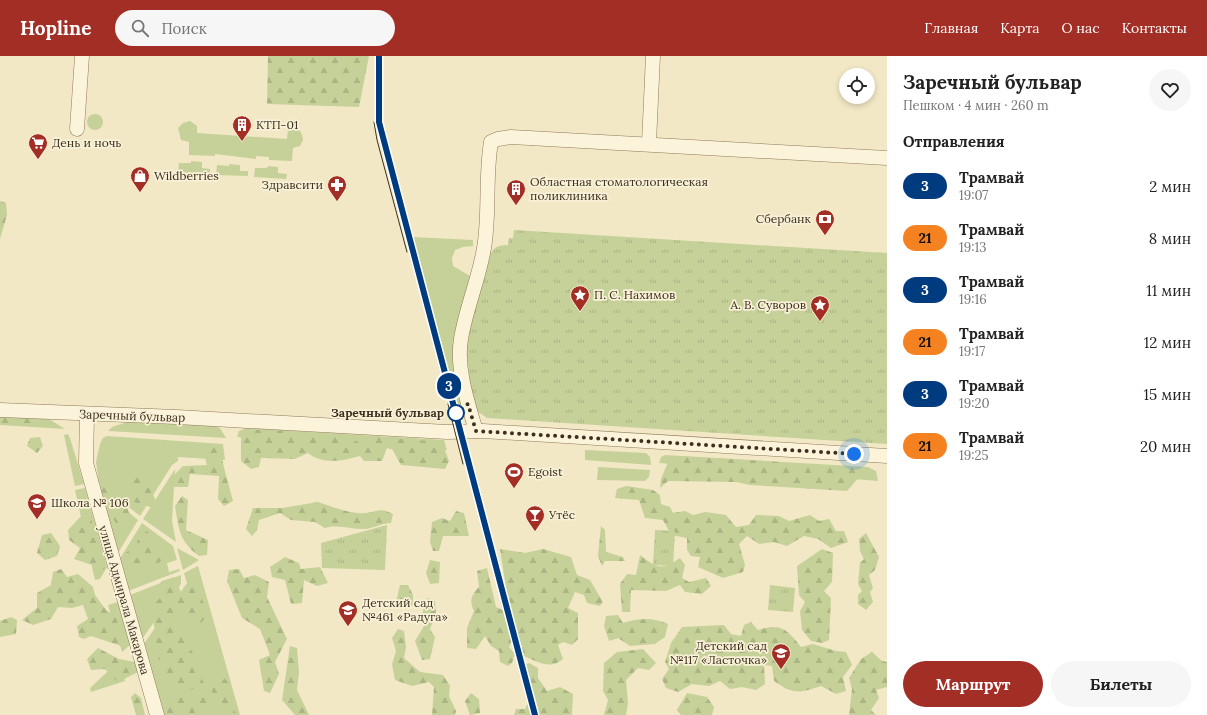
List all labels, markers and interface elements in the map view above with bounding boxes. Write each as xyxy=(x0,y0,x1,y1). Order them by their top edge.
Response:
search box xyxy=(115,10,395,46)
text: Hopline xyxy=(20,16,91,40)
icon: search xyxy=(129,17,151,39)
text: Поиск xyxy=(161,19,207,38)
text: Главная xyxy=(924,19,978,37)
text: Карта xyxy=(1000,19,1040,37)
text: О нас xyxy=(1062,19,1100,37)
text: Контакты xyxy=(1122,19,1187,37)
map controls xyxy=(839,68,875,104)
button: locate xyxy=(839,68,875,104)
button: heart xyxy=(1149,69,1191,111)
text: Заречный бульвар xyxy=(903,70,1082,94)
text: Пешком · 4 мин · 260 m xyxy=(903,97,1049,114)
building icon: КТП-01 xyxy=(231,114,253,142)
place label: КТП-01 xyxy=(256,117,298,132)
supermarket icon: День и ночь xyxy=(27,132,49,160)
text: Отправления xyxy=(903,132,1005,151)
place label: День и ночь xyxy=(52,135,121,150)
shop icon: Wildberries xyxy=(129,165,151,193)
place label: Wildberries xyxy=(154,168,219,183)
text: Трамвай xyxy=(959,168,1024,187)
pharmacy icon: Здравсити xyxy=(326,174,348,202)
place label: Областная стоматологическая поликлиника xyxy=(530,174,708,203)
place label: Здравсити xyxy=(262,177,323,192)
text: 3 xyxy=(921,177,929,195)
text: 2 мин xyxy=(1149,177,1191,196)
building icon: Областная стоматологическая поликлиника xyxy=(505,178,527,206)
text: 19:07 xyxy=(959,187,988,204)
bank icon: Сбербанк xyxy=(814,208,836,236)
place label: Сбербанк xyxy=(756,211,812,226)
text: Трамвай xyxy=(959,220,1024,239)
text: 21 xyxy=(918,229,932,247)
text: 8 мин xyxy=(1149,229,1191,248)
text: 19:13 xyxy=(959,239,986,256)
text: Трамвай xyxy=(959,272,1024,291)
text: 3 xyxy=(921,281,929,299)
text: 11 мин xyxy=(1146,281,1191,300)
place icon: П. С. Нахимов xyxy=(569,284,591,312)
place label: П. С. Нахимов xyxy=(594,287,675,302)
text: 19:16 xyxy=(959,291,987,308)
place icon: А. В. Суворов xyxy=(809,294,831,322)
place label: А. В. Суворов xyxy=(729,297,806,312)
text: Трамвай xyxy=(959,324,1024,343)
text: 21 xyxy=(918,333,932,351)
text: 12 мин xyxy=(1144,333,1191,352)
text: 19:17 xyxy=(959,343,985,360)
line badge: 3 xyxy=(436,373,462,399)
text: Трамвай xyxy=(959,376,1024,395)
text: 3 xyxy=(445,377,453,395)
text: 3 xyxy=(921,385,929,403)
text: 15 мин xyxy=(1144,385,1191,404)
text: 19:20 xyxy=(959,395,990,412)
marker: Заречный бульвар xyxy=(447,404,465,422)
place label: Заречный бульвар xyxy=(331,405,444,420)
street label: Заречный бульвар xyxy=(79,406,186,425)
text: Трамвай xyxy=(959,428,1024,447)
text: 21 xyxy=(918,437,932,455)
text: 20 мин xyxy=(1140,437,1191,456)
your location xyxy=(844,444,864,464)
text: 19:25 xyxy=(959,447,989,464)
sports icon: Egoist xyxy=(503,461,525,489)
place label: Egoist xyxy=(528,464,563,479)
school or university icon: Школа № 106 xyxy=(26,492,48,520)
place label: Школа № 106 xyxy=(51,495,129,510)
bar icon: Утёс xyxy=(524,504,546,532)
place label: Утёс xyxy=(548,507,575,522)
street label: улица Адмирала Макарова xyxy=(96,523,153,676)
place label: Детский сад №461 «Радуга» xyxy=(362,595,448,624)
school or university icon: Детский сад №461 «Радуга» xyxy=(337,599,359,627)
place label: Детский сад №117 «Ласточка» xyxy=(670,638,767,667)
school or university icon: Детский сад №117 «Ласточка» xyxy=(770,642,792,670)
button: Маршрут xyxy=(903,661,1043,707)
button: Билеты xyxy=(1051,661,1191,707)

